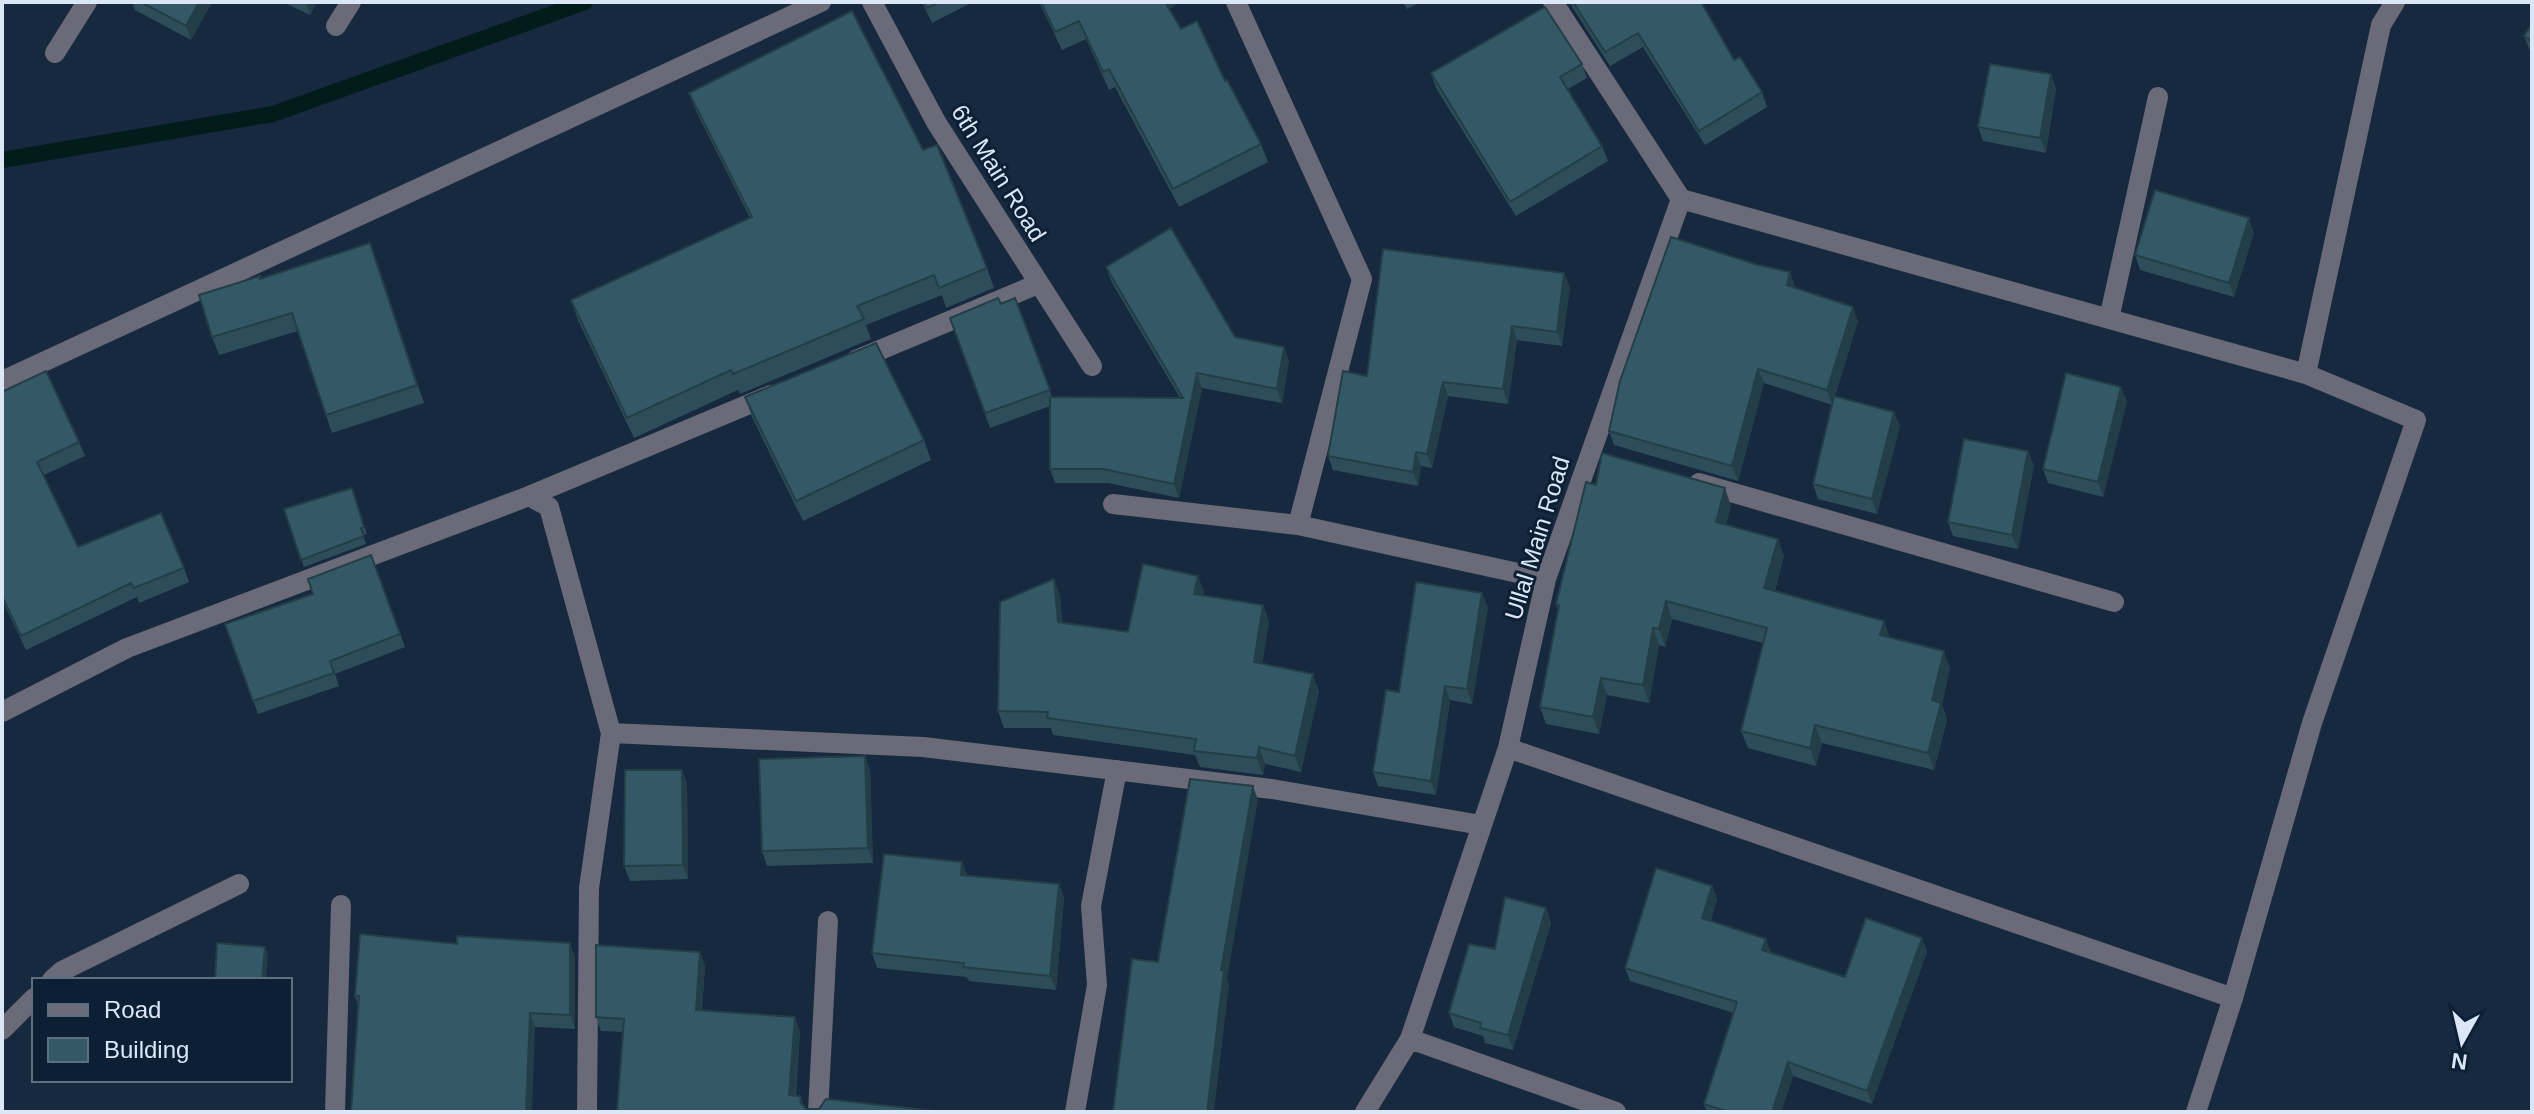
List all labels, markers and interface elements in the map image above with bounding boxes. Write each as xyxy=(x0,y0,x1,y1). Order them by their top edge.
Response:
street label: 6th Main Road xyxy=(946,100,1052,246)
street label: Ullal Main Road xyxy=(1499,453,1575,623)
legend xyxy=(32,978,292,1082)
text: Road xyxy=(104,996,161,1023)
north arrow xyxy=(2422,1002,2502,1082)
text: Building xyxy=(104,1036,189,1063)
text: N xyxy=(2450,1048,2469,1075)

